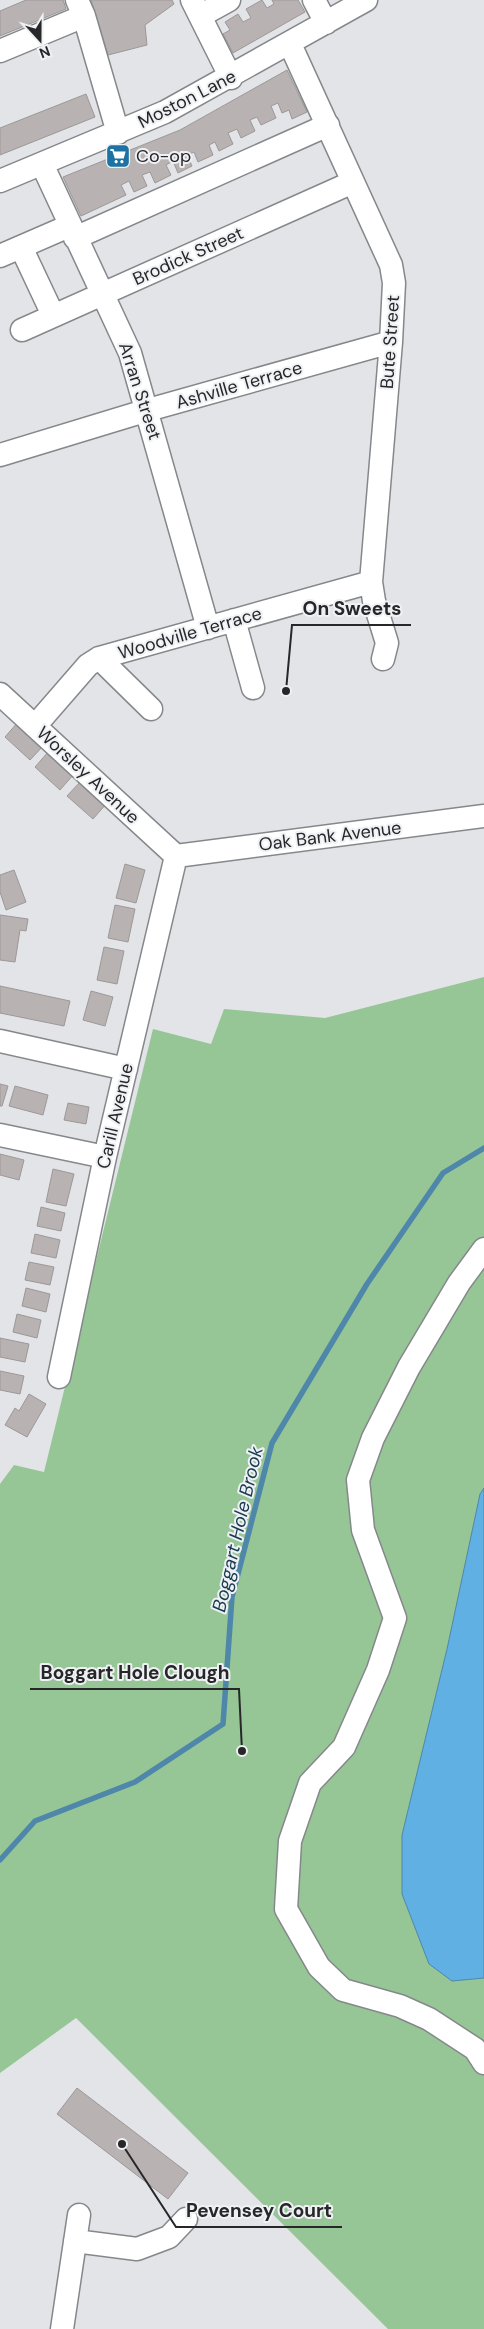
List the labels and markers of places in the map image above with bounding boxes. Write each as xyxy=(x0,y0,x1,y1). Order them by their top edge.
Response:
supermarket icon: Co-op xyxy=(105,143,131,169)
place label: Co-op xyxy=(136,144,191,168)
callout: On Sweets xyxy=(292,591,411,625)
callout: Boggart Hole Clough xyxy=(30,1655,239,1689)
callout: Pevensey Court xyxy=(176,2193,342,2227)

